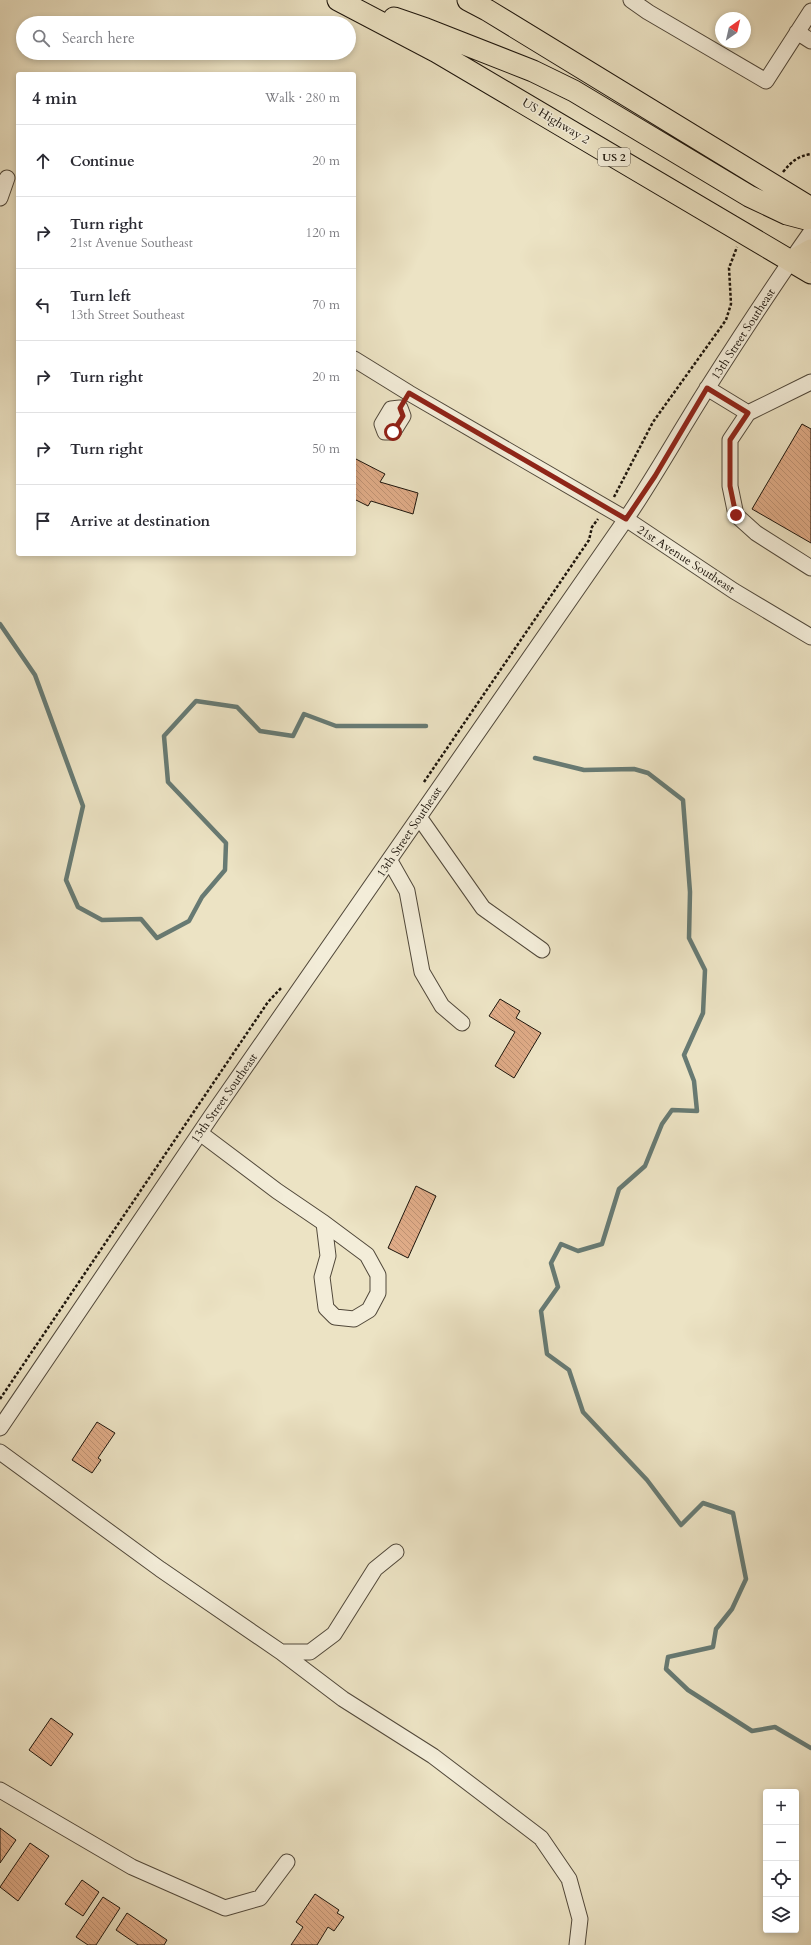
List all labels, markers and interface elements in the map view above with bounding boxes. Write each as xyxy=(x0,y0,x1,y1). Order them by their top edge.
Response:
north arrow xyxy=(715,12,751,48)
search box xyxy=(16,16,356,60)
icon: search xyxy=(30,27,52,49)
text: Search here xyxy=(62,28,135,48)
text: 4 min xyxy=(32,87,77,110)
text: Walk · 280 m xyxy=(265,89,340,107)
street label: US Highway 2 xyxy=(519,95,593,147)
road number: US 2 xyxy=(598,148,630,166)
icon: ahead xyxy=(32,150,54,172)
text: Continue xyxy=(70,151,135,171)
text: 20 m xyxy=(312,152,340,170)
text: Turn right xyxy=(70,214,143,234)
icon: right xyxy=(32,222,54,244)
text: 120 m xyxy=(306,224,340,242)
text: 21st Avenue Southeast xyxy=(70,234,193,252)
street label: 13th Street Southeast xyxy=(707,285,779,383)
text: Turn left xyxy=(70,286,131,306)
icon: left xyxy=(32,294,54,316)
text: 70 m xyxy=(312,296,340,314)
text: 13th Street Southeast xyxy=(70,306,185,324)
icon: right xyxy=(32,366,54,388)
text: Turn right xyxy=(70,367,143,387)
text: 20 m xyxy=(312,368,340,386)
route start xyxy=(384,423,402,441)
icon: right xyxy=(32,438,54,460)
text: Turn right xyxy=(70,439,143,459)
text: 50 m xyxy=(312,440,340,458)
route end xyxy=(727,506,745,524)
icon: arrive xyxy=(32,510,54,532)
text: Arrive at destination xyxy=(70,511,210,531)
street label: 21st Avenue Southeast xyxy=(634,521,738,597)
street label: 13th Street Southeast xyxy=(373,783,445,880)
street label: 13th Street Southeast xyxy=(187,1050,261,1146)
map controls xyxy=(763,1789,799,1933)
button: + xyxy=(763,1789,799,1825)
button: − xyxy=(763,1825,799,1861)
button: locate xyxy=(763,1861,799,1897)
button: layers xyxy=(763,1897,799,1933)

